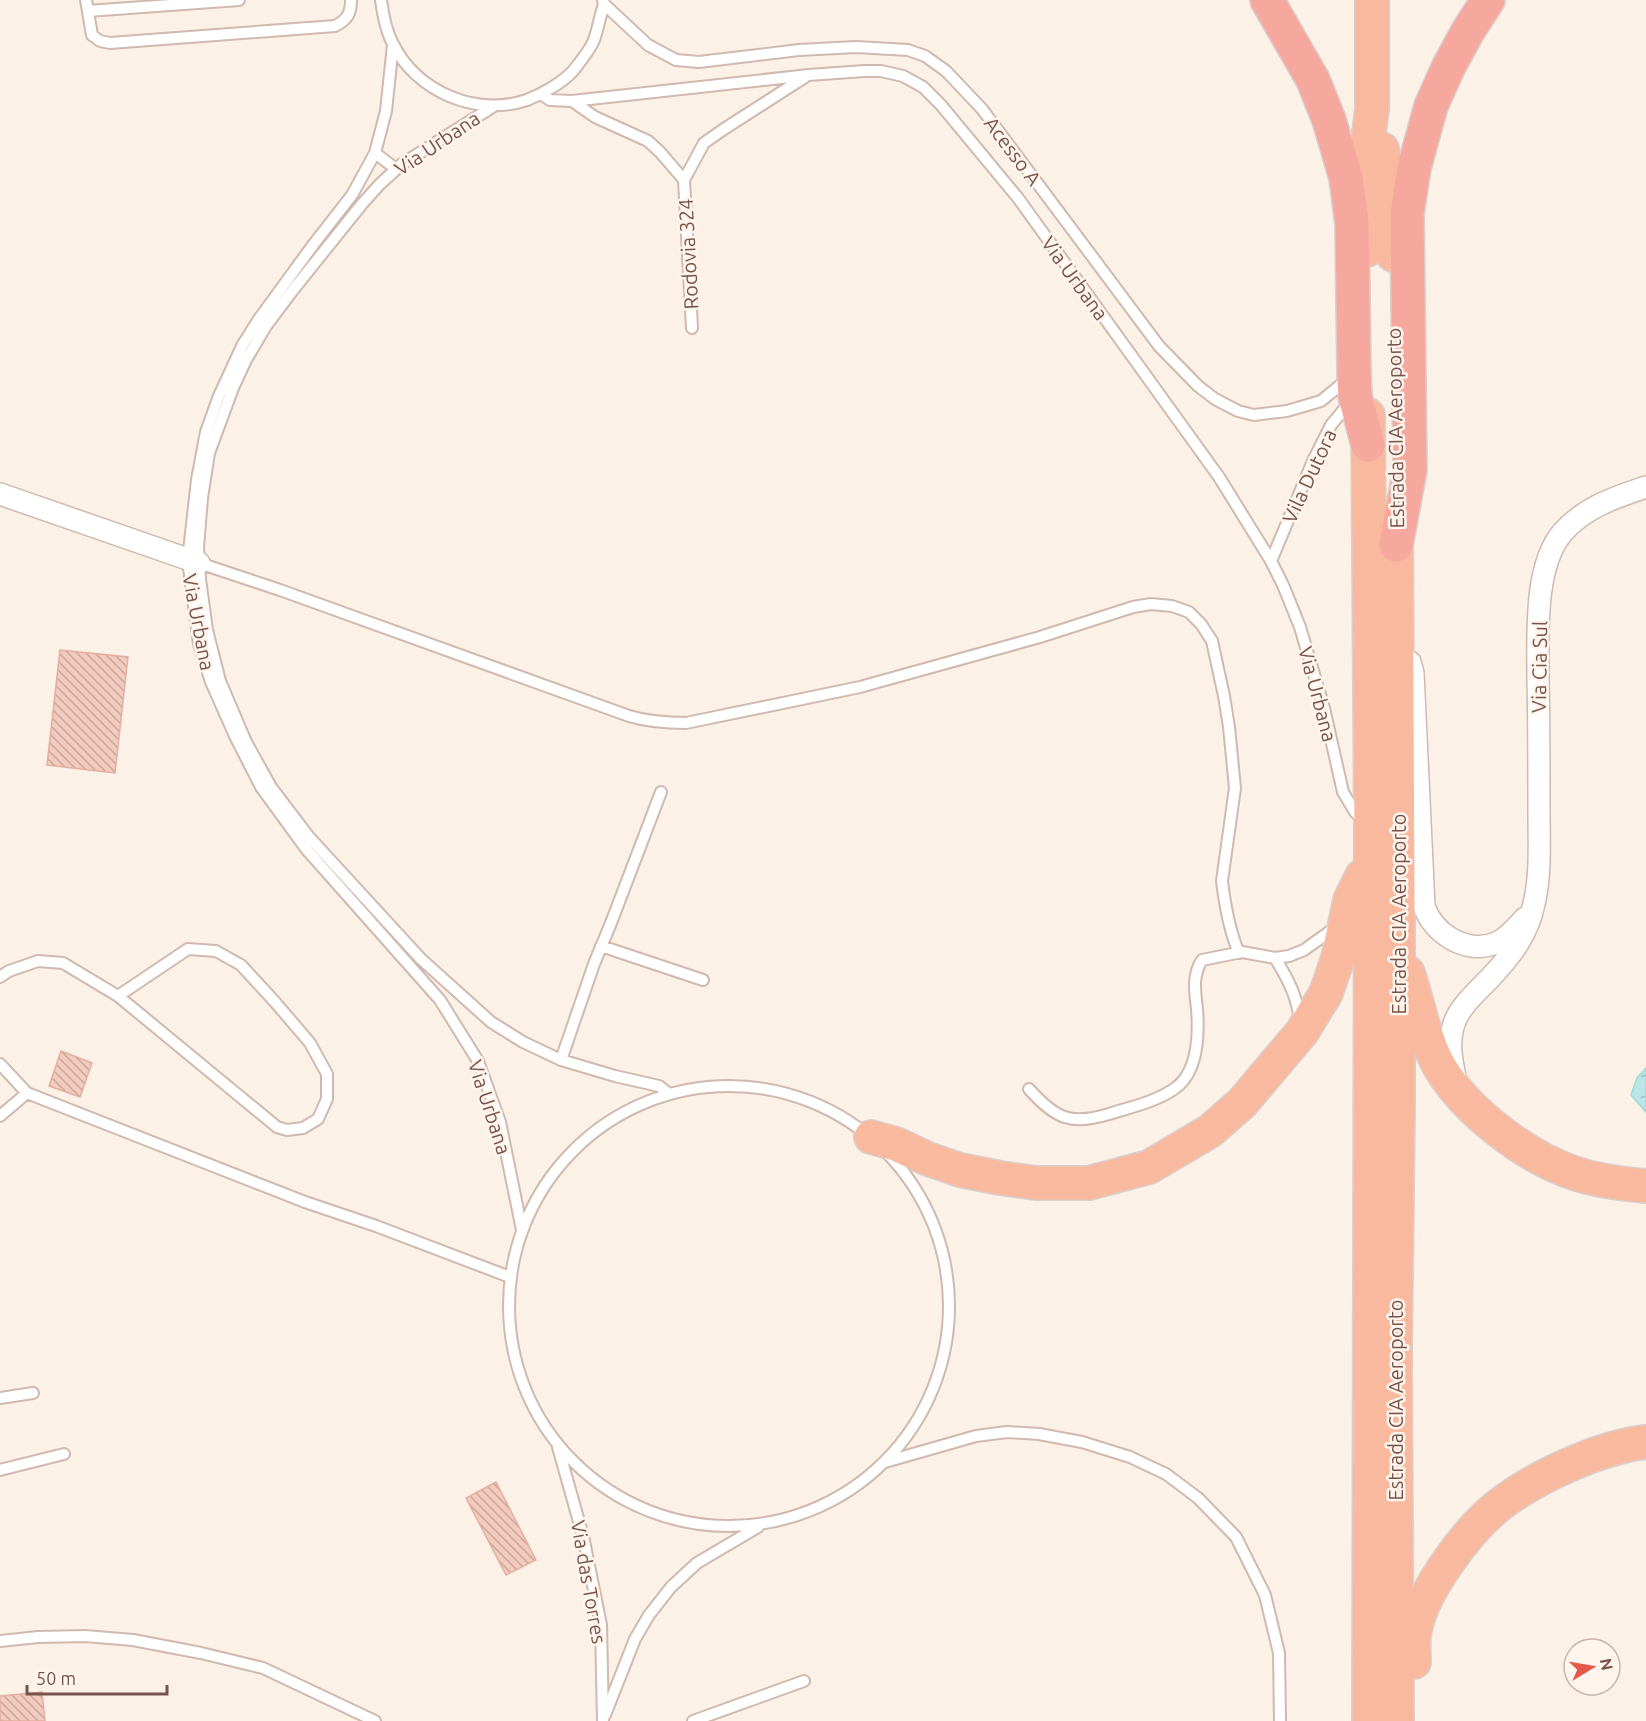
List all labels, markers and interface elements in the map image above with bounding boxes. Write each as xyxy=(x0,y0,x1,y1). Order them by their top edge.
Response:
street label: Via Urbana xyxy=(390,106,484,180)
street label: Acesso A xyxy=(980,112,1046,190)
street label: Rodovia 324 xyxy=(674,198,702,310)
street label: Via Urbana xyxy=(1037,232,1113,324)
street label: Estrada CIA Aeroporto xyxy=(1382,327,1408,529)
street label: Vila Dutora xyxy=(1277,425,1341,527)
street label: Via Urbana xyxy=(178,572,220,672)
street label: Via Cia Sul xyxy=(1527,621,1551,713)
street label: Via Urbana xyxy=(1294,644,1342,744)
street label: Estrada CIA Aeroporto xyxy=(1387,814,1410,1014)
street label: Via Urbana xyxy=(464,1057,516,1157)
street label: Estrada CIA Aeroporto xyxy=(1384,1300,1407,1500)
street label: Via das Torres xyxy=(567,1518,611,1646)
north arrow xyxy=(1562,1637,1622,1697)
text: N xyxy=(1597,1657,1617,1672)
scale bar xyxy=(27,1658,166,1696)
text: 50 m xyxy=(36,1668,76,1688)

